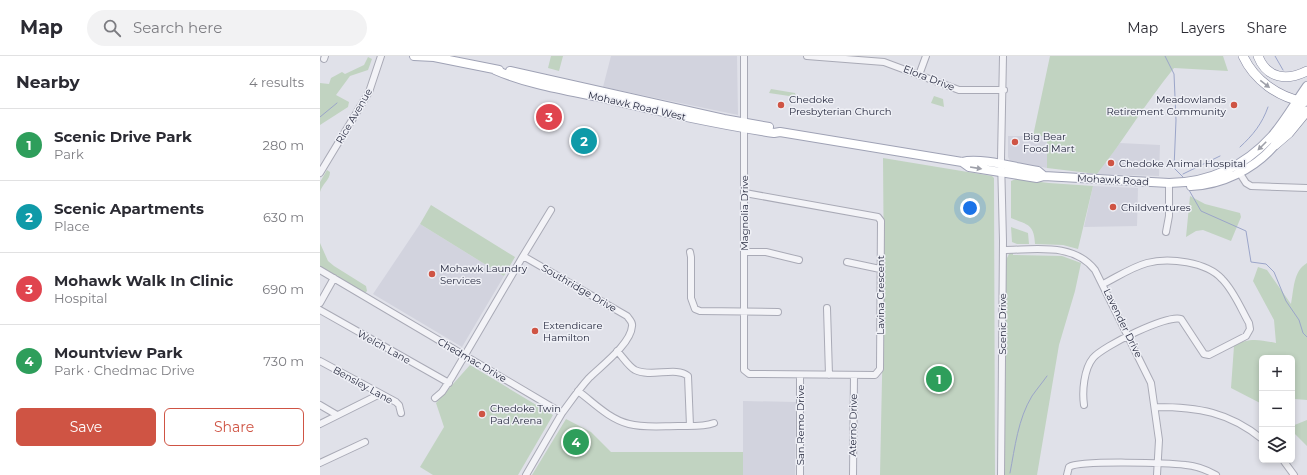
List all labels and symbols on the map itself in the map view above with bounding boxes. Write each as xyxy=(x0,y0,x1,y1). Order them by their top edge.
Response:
street label: Elora Drive xyxy=(901,62,957,94)
one-way arrow xyxy=(1260,79,1271,88)
street label: Rice Avenue xyxy=(333,86,375,146)
street label: Mohawk Road West xyxy=(587,88,687,124)
place label: Chedoke Presbyterian Church xyxy=(789,93,891,118)
place label: Meadowlands Retirement Community xyxy=(1106,93,1227,118)
marker: Chedoke Presbyterian Church xyxy=(776,100,786,110)
marker: Meadowlands Retirement Community xyxy=(1229,100,1239,110)
pin: 3 xyxy=(536,102,562,132)
pin: 2 xyxy=(571,126,597,156)
place label: Big Bear Food Mart xyxy=(1023,130,1075,155)
marker: Big Bear Food Mart xyxy=(1010,137,1020,147)
one-way arrow xyxy=(1257,141,1267,151)
place label: Chedoke Animal Hospital xyxy=(1119,157,1246,170)
marker: Chedoke Animal Hospital xyxy=(1106,158,1116,168)
one-way arrow xyxy=(970,165,983,171)
street label: Mohawk Road xyxy=(1077,172,1149,188)
street label: Magnolia Drive xyxy=(738,175,751,251)
your location xyxy=(960,198,980,218)
place label: Childventures xyxy=(1121,201,1191,214)
marker: Childventures xyxy=(1108,202,1118,212)
street label: Lavina Crescent xyxy=(874,255,887,335)
street label: Southridge Drive xyxy=(539,261,619,315)
place label: Mohawk Laundry Services xyxy=(440,262,528,287)
marker: Mohawk Laundry Services xyxy=(427,269,437,279)
street label: Lavender Drive xyxy=(1101,286,1145,360)
street label: Scenic Drive xyxy=(996,293,1009,355)
place label: Extendicare Hamilton xyxy=(543,319,602,344)
marker: Extendicare Hamilton xyxy=(530,326,540,336)
street label: Welch Lane xyxy=(355,327,413,367)
street label: Chedmac Drive xyxy=(435,335,509,385)
street label: Bensley Lane xyxy=(331,363,395,407)
pin: 1 xyxy=(926,364,952,394)
street label: San Remo Drive xyxy=(794,385,807,465)
street label: Aterno Drive xyxy=(846,393,860,457)
place label: Chedoke Twin Pad Arena xyxy=(490,402,561,427)
marker: Chedoke Twin Pad Arena xyxy=(477,409,487,419)
pin: 4 xyxy=(563,427,589,457)

